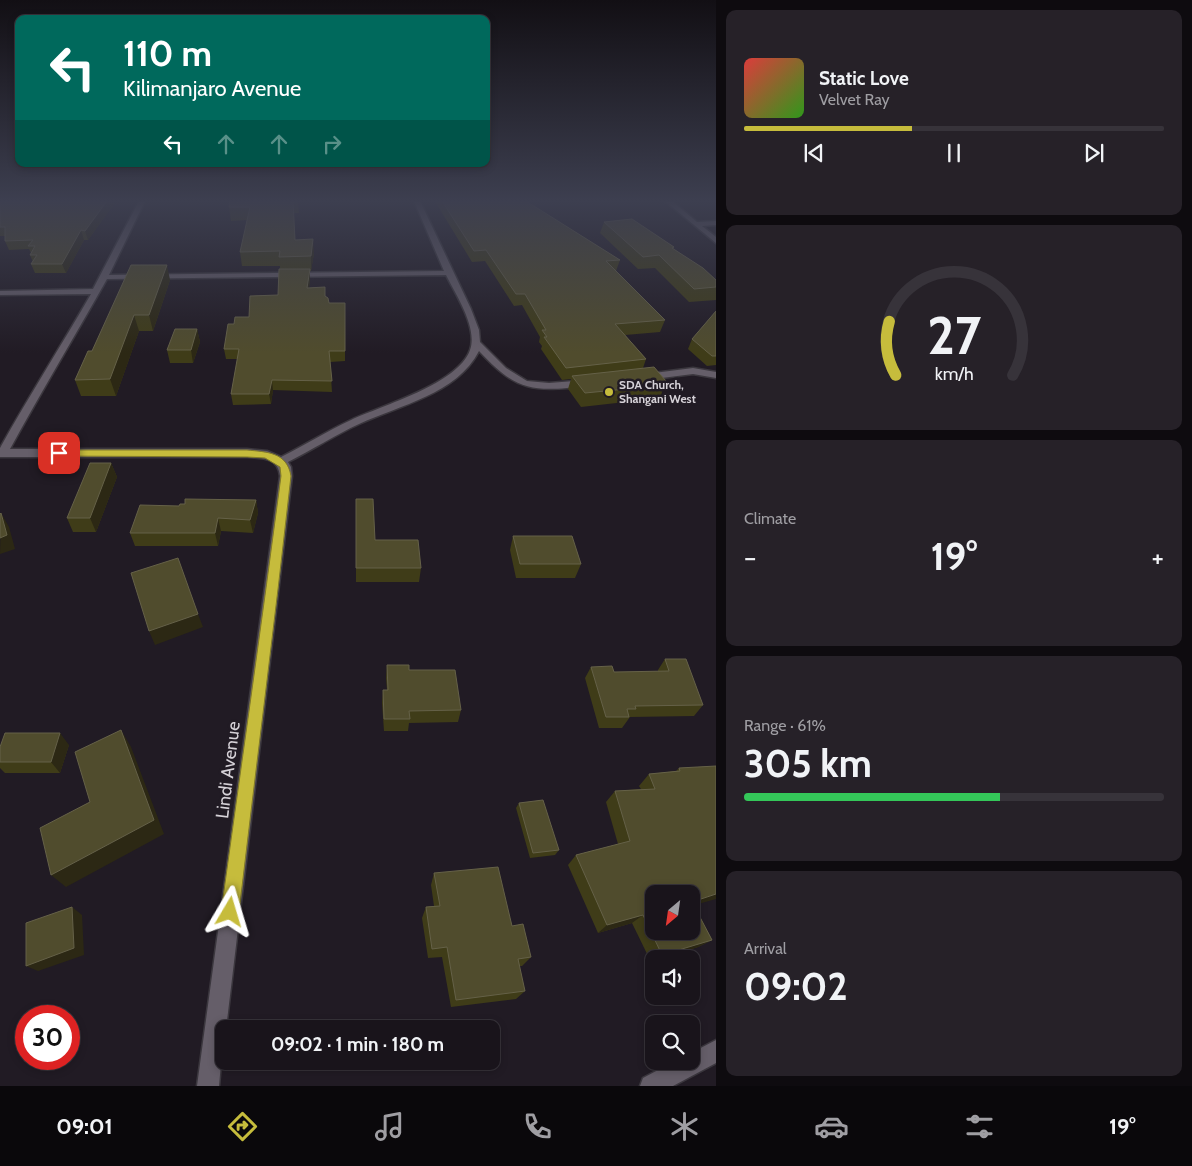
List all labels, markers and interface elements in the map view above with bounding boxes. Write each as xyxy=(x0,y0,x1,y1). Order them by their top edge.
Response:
text: 110 m xyxy=(123,32,212,75)
icon: left xyxy=(40,35,105,100)
text: Static Love xyxy=(819,67,909,90)
text: Kilimanjaro Avenue xyxy=(123,75,301,102)
text: Velvet Ray xyxy=(819,90,890,109)
icon: left xyxy=(159,130,187,158)
icon: ahead xyxy=(212,130,240,158)
icon: ahead xyxy=(265,130,293,158)
icon: right xyxy=(318,130,346,158)
icon: previous xyxy=(800,139,828,167)
icon: pause xyxy=(940,139,968,167)
icon: next xyxy=(1080,139,1108,167)
text: 27 xyxy=(927,304,981,367)
text: km/h xyxy=(934,363,974,384)
place label: SDA Church, Shangani West xyxy=(619,377,696,406)
marker: SDA Church, Shangani West xyxy=(603,386,615,398)
pin xyxy=(38,432,80,474)
icon: arrive xyxy=(45,439,73,467)
text: Climate xyxy=(744,509,796,528)
text: 19° xyxy=(931,533,977,580)
text: − xyxy=(744,540,756,574)
text: + xyxy=(1152,540,1164,574)
text: Range · 61% xyxy=(744,716,826,735)
street label: Lindi Avenue xyxy=(211,720,245,820)
text: 305 km xyxy=(744,740,872,787)
position arrow xyxy=(203,885,255,937)
north arrow xyxy=(645,885,700,940)
map controls xyxy=(645,885,700,1070)
text: Arrival xyxy=(744,939,787,958)
button: sound xyxy=(645,950,700,1005)
text: 09:02 xyxy=(744,963,848,1010)
speed limit sign: 30 xyxy=(15,1005,80,1070)
button: search xyxy=(645,1015,700,1070)
text: 09:02 · 1 min · 180 m xyxy=(271,1033,444,1056)
icon: directions xyxy=(225,1109,260,1144)
icon: music xyxy=(372,1109,407,1144)
icon: phone xyxy=(520,1109,555,1144)
icon: climate xyxy=(667,1109,702,1144)
icon: car xyxy=(814,1109,849,1144)
icon: filters xyxy=(962,1109,997,1144)
text: 09:01 xyxy=(56,1113,113,1140)
text: 19° xyxy=(1109,1113,1136,1140)

